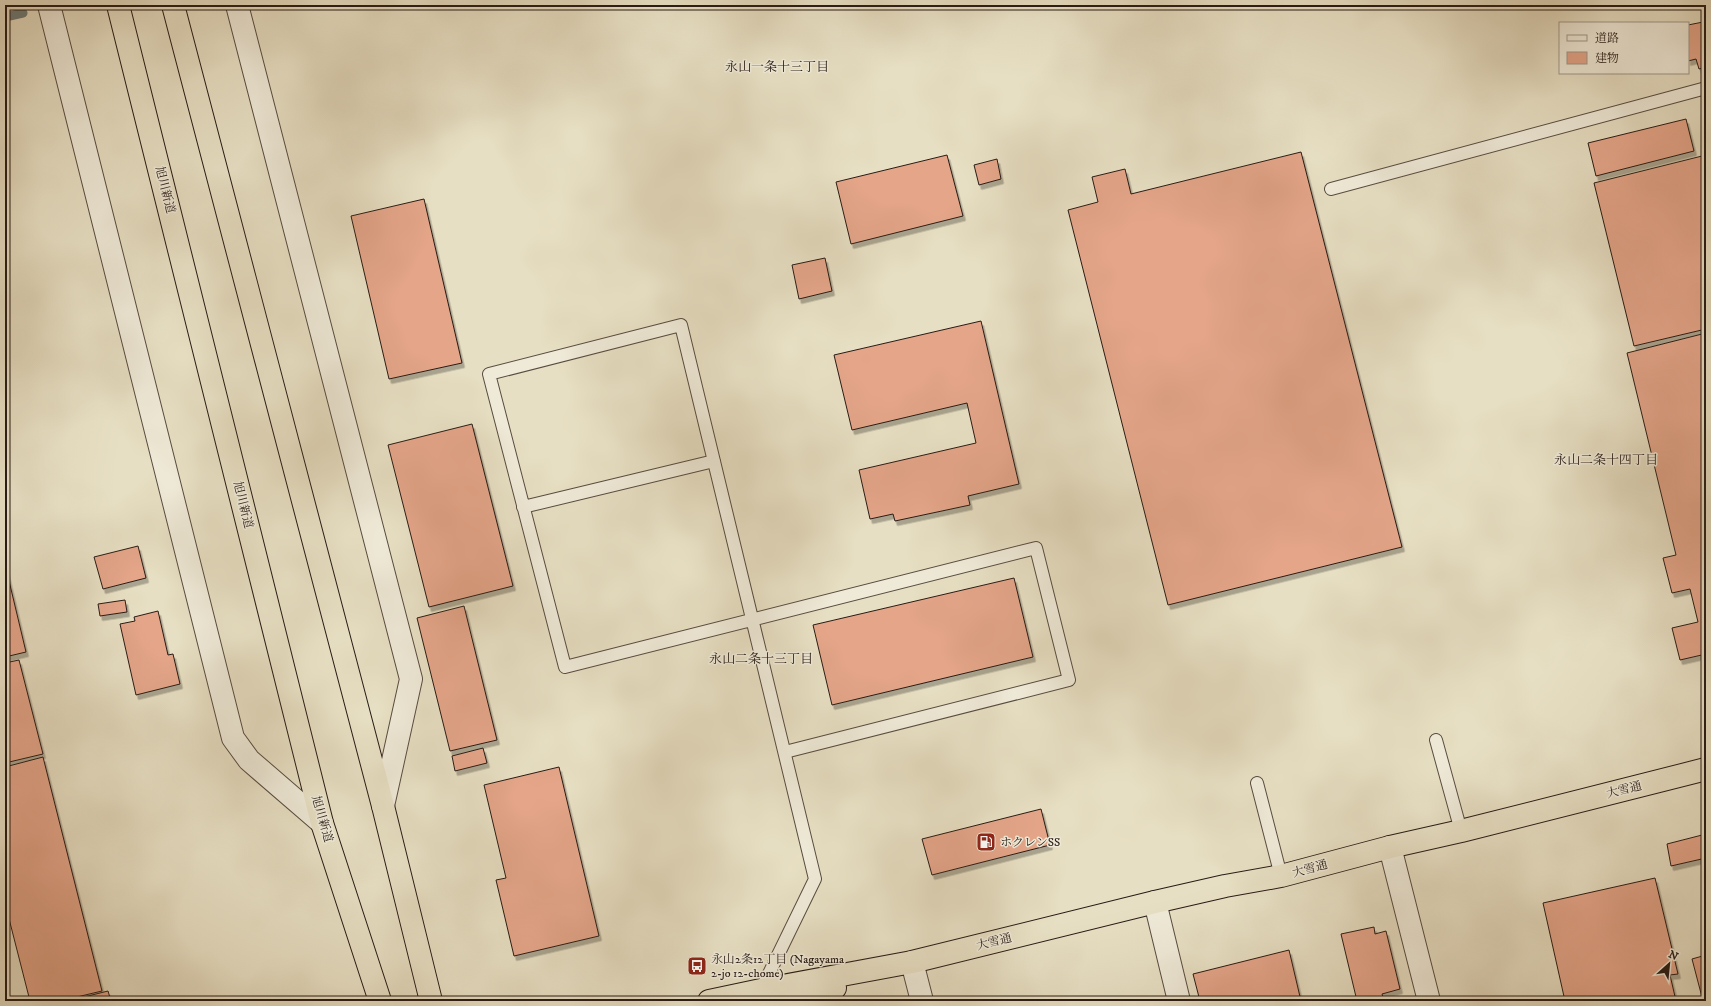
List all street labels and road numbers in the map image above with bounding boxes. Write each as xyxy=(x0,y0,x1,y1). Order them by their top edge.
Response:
street label: 旭川新道 xyxy=(152,165,178,215)
street label: 旭川新道 xyxy=(230,480,256,530)
street label: 大雪通 xyxy=(1605,778,1643,802)
street label: 旭川新道 xyxy=(308,794,336,844)
street label: 大雪通 xyxy=(1291,857,1329,881)
street label: 大雪通 xyxy=(975,930,1013,954)

